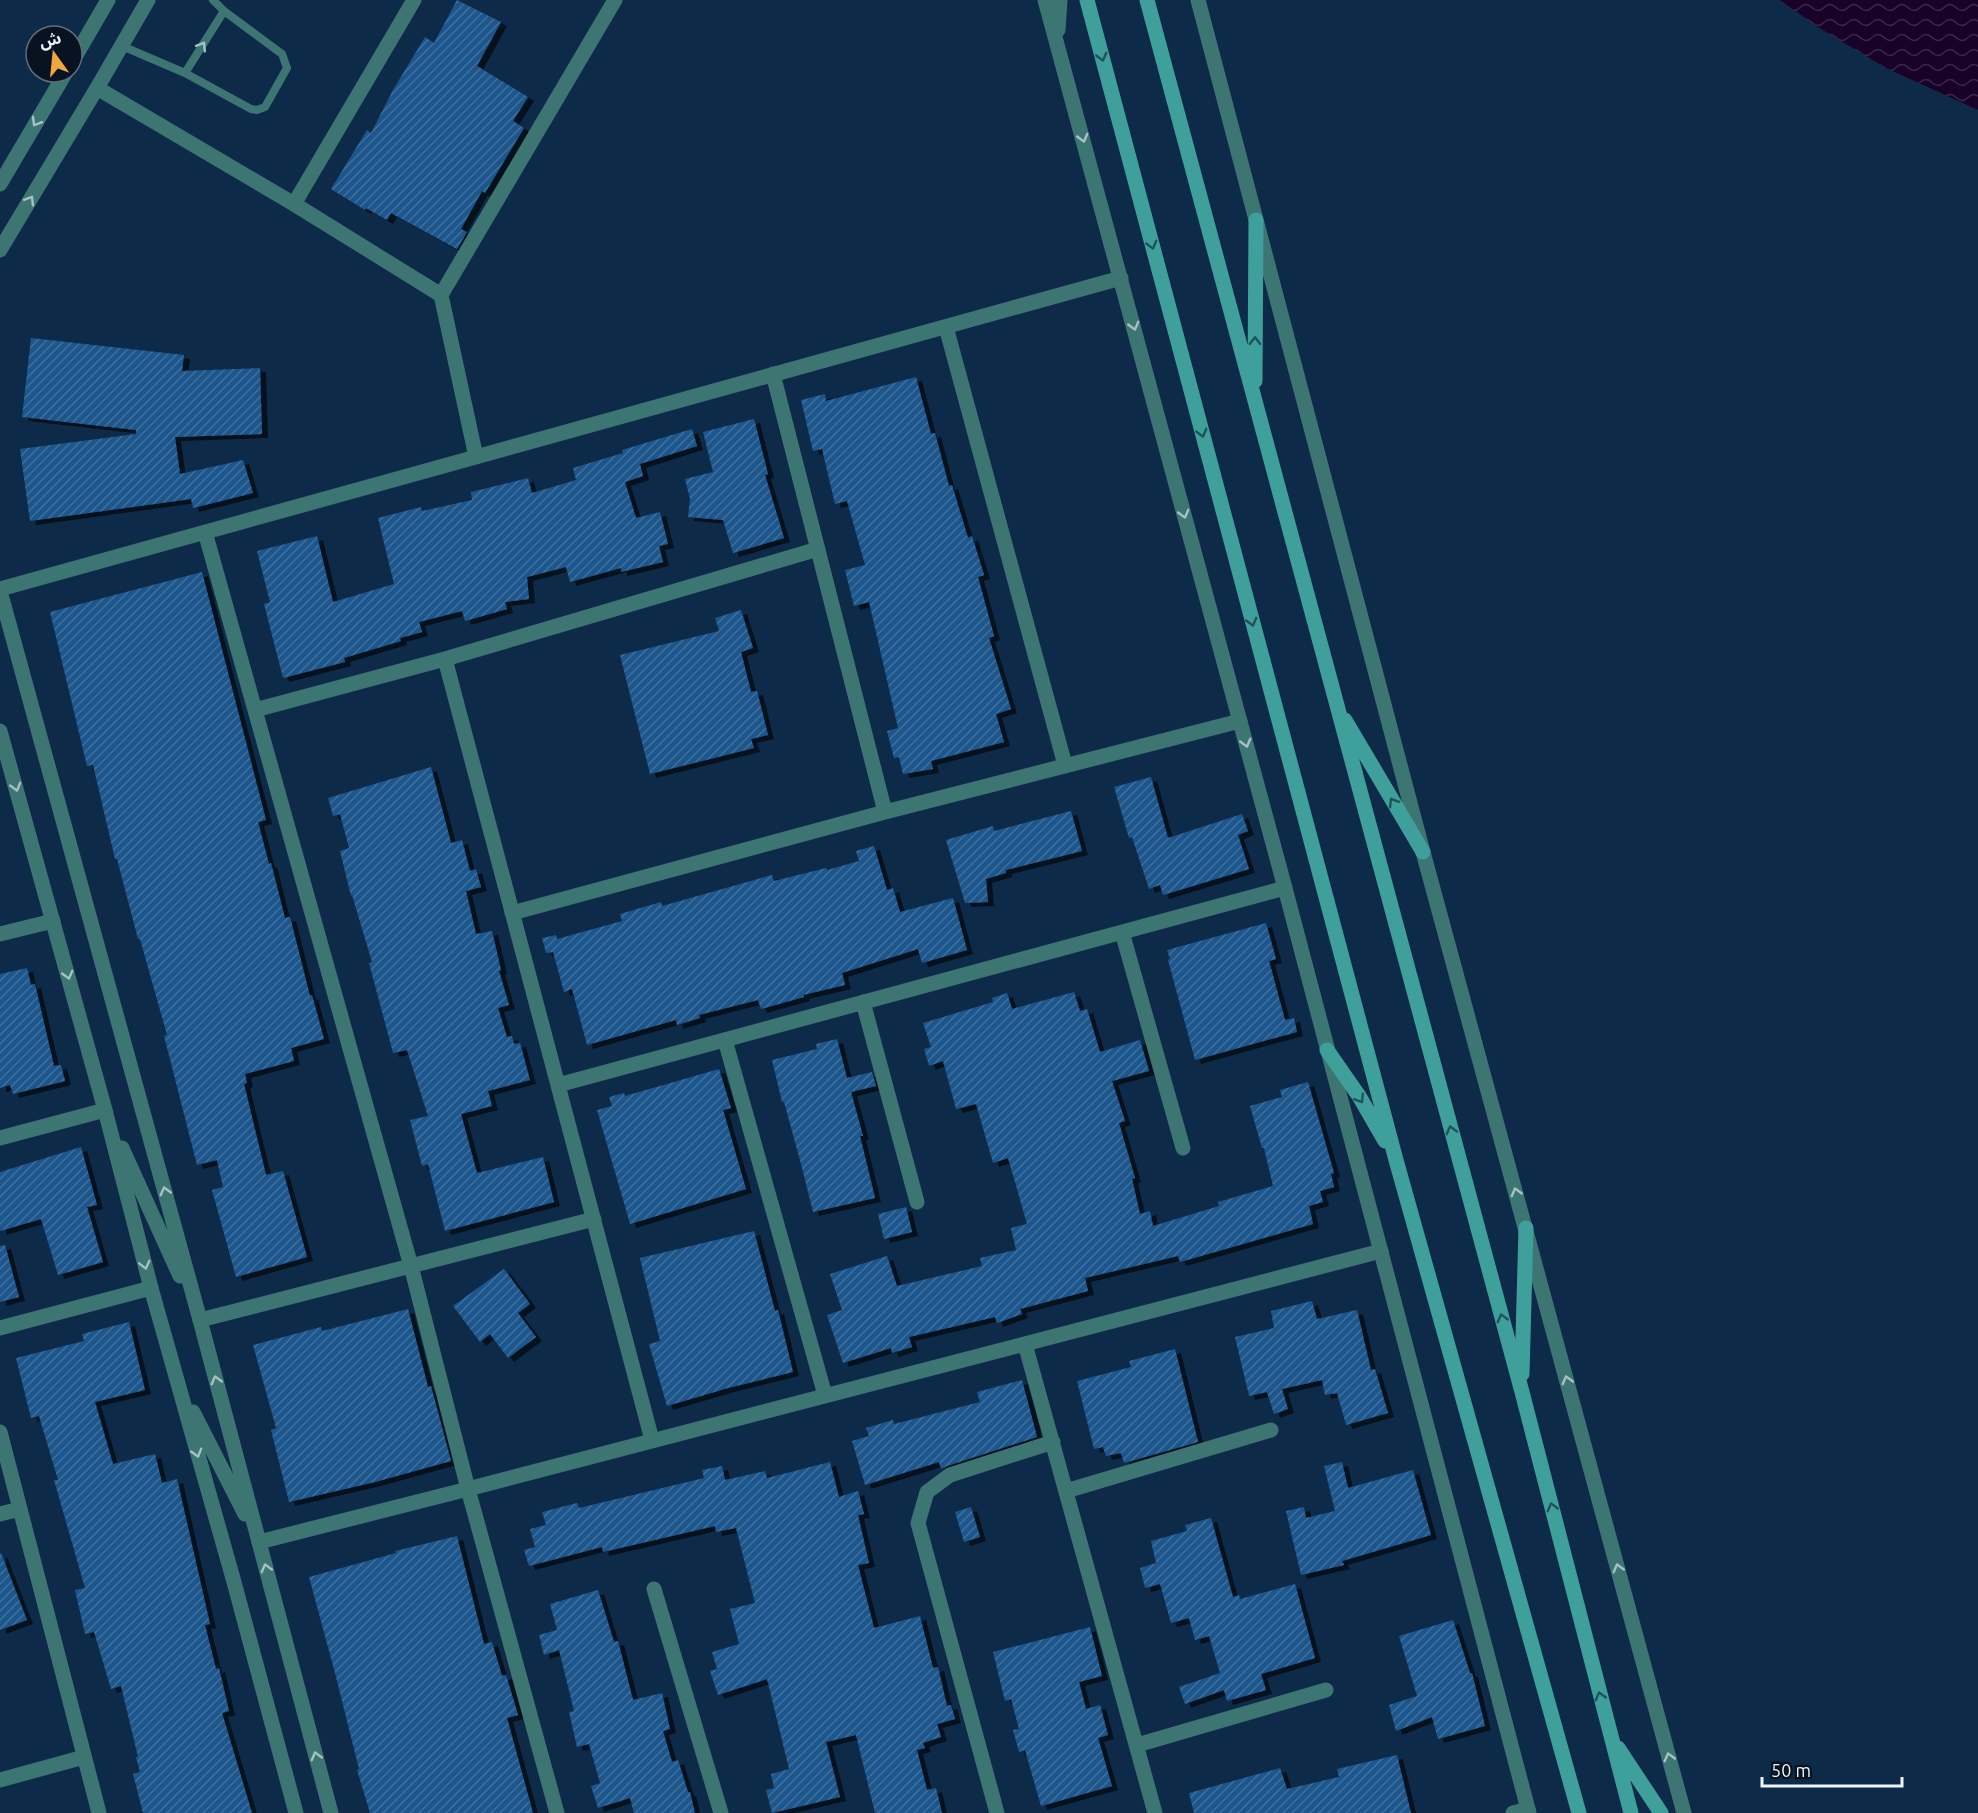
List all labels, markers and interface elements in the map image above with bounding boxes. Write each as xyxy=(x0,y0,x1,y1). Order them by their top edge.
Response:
north arrow xyxy=(24,24,84,84)
text: ش xyxy=(37,28,63,52)
one-way arrow xyxy=(194,42,206,52)
one-way arrow xyxy=(1095,51,1107,61)
one-way arrow xyxy=(32,116,44,126)
one-way arrow xyxy=(1075,132,1088,142)
one-way arrow xyxy=(23,196,35,206)
one-way arrow xyxy=(1145,239,1157,250)
one-way arrow xyxy=(1126,321,1139,331)
one-way arrow xyxy=(1249,336,1261,345)
one-way arrow xyxy=(1195,428,1208,438)
one-way arrow xyxy=(1177,509,1190,519)
one-way arrow xyxy=(1245,617,1258,627)
one-way arrow xyxy=(1239,738,1252,748)
one-way arrow xyxy=(9,781,21,792)
one-way arrow xyxy=(1389,797,1401,808)
one-way arrow xyxy=(61,970,74,980)
one-way arrow xyxy=(1352,1093,1364,1103)
one-way arrow xyxy=(1445,1125,1458,1135)
one-way arrow xyxy=(159,1187,172,1197)
one-way arrow xyxy=(1511,1187,1523,1198)
one-way arrow xyxy=(137,1260,150,1270)
one-way arrow xyxy=(1497,1313,1509,1324)
one-way arrow xyxy=(210,1375,223,1385)
one-way arrow xyxy=(1562,1375,1574,1386)
one-way arrow xyxy=(190,1447,202,1458)
one-way arrow xyxy=(1546,1502,1559,1512)
one-way arrow xyxy=(261,1563,273,1574)
one-way arrow xyxy=(1613,1563,1625,1574)
one-way arrow xyxy=(1595,1691,1608,1701)
scale bar xyxy=(1762,1750,1902,1788)
one-way arrow xyxy=(311,1752,323,1762)
one-way arrow xyxy=(1663,1752,1676,1762)
text: 50 m xyxy=(1771,1760,1811,1780)

